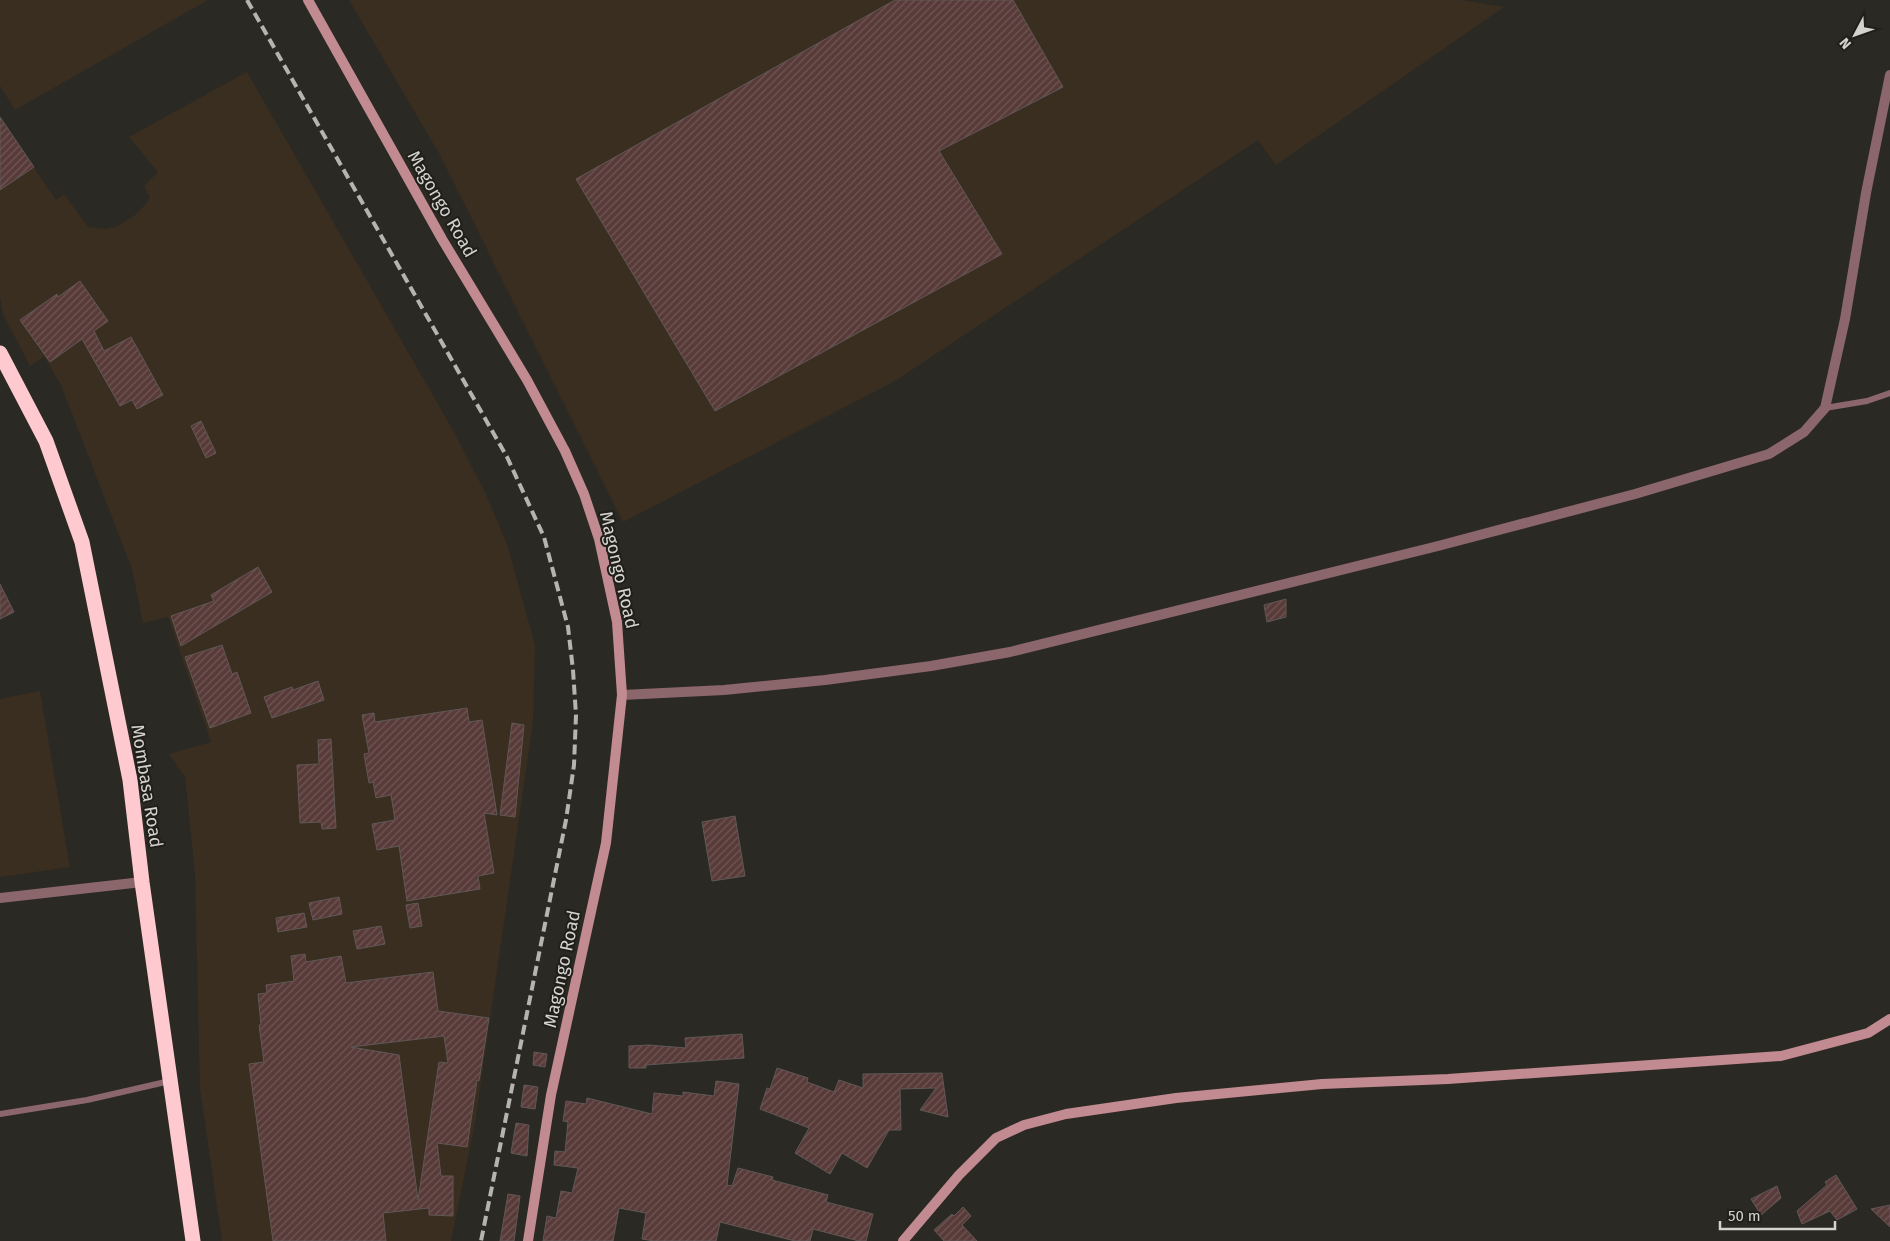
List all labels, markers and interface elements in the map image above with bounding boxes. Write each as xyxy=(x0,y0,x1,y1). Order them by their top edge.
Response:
north arrow xyxy=(1830,10,1880,60)
text: N xyxy=(1836,34,1855,52)
street label: Magongo Road xyxy=(403,147,481,261)
street label: Magongo Road xyxy=(595,509,643,631)
street label: Mombasa Road xyxy=(126,723,168,849)
street label: Magongo Road xyxy=(539,908,585,1030)
scale bar xyxy=(1720,1198,1835,1230)
text: 50 m xyxy=(1728,1207,1761,1225)

